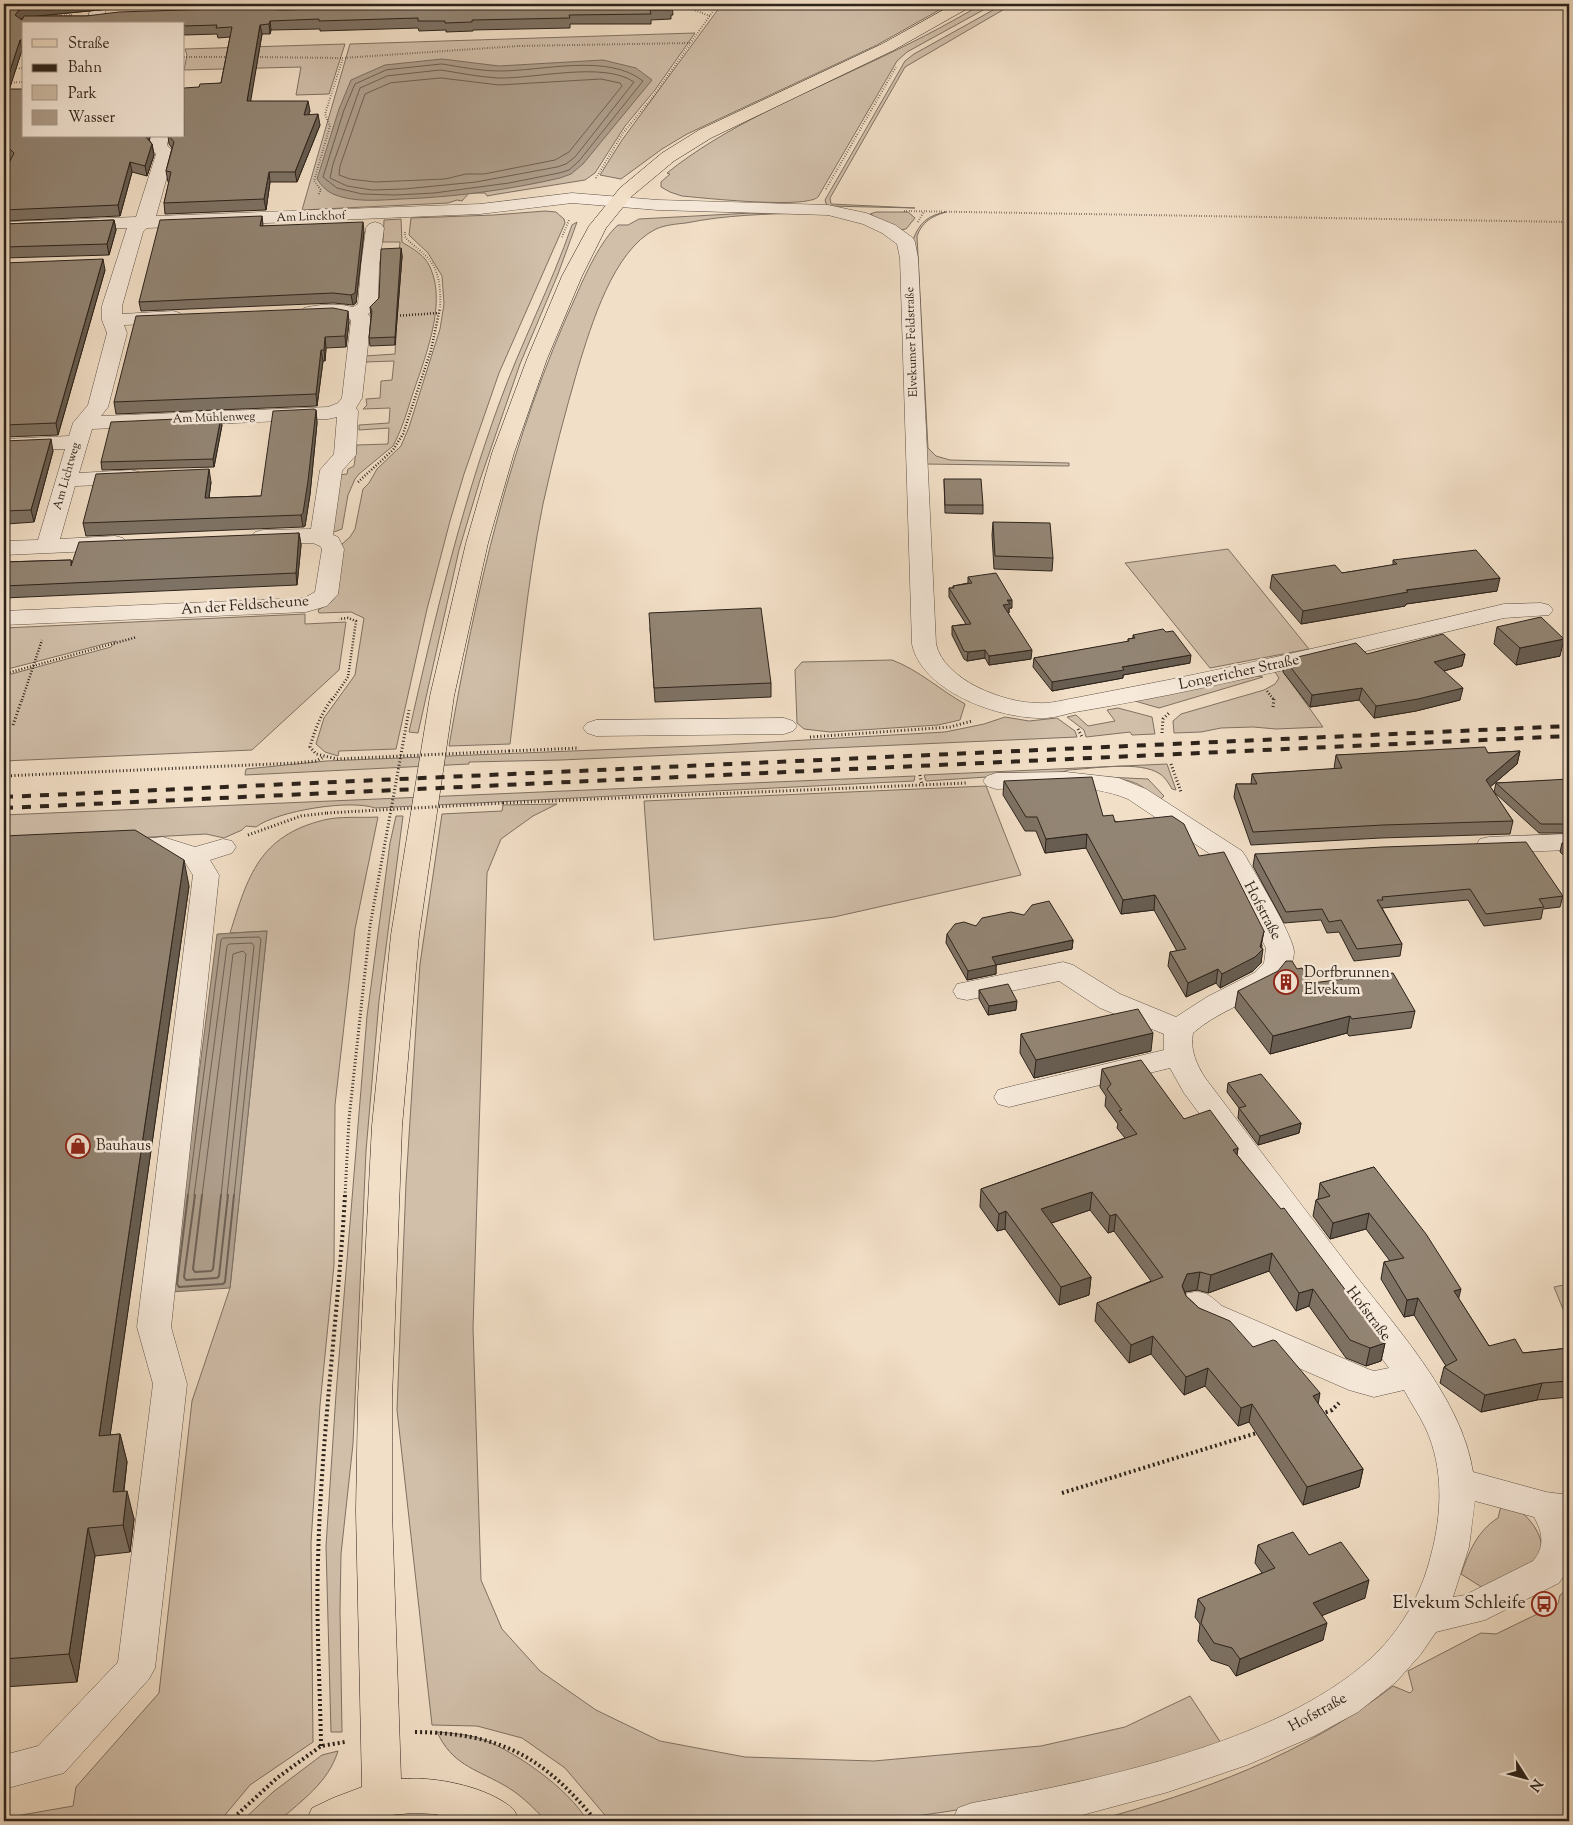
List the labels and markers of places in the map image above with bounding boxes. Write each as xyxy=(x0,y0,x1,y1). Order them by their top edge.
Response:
place label: Dorfbrunnen Elvekum xyxy=(1304,963,1390,1001)
building icon: Dorfbrunnen Elvekum xyxy=(1273,969,1299,995)
shop icon: Bauhaus xyxy=(65,1133,91,1159)
place label: Bauhaus xyxy=(96,1136,151,1157)
place label: Elvekum Schleife xyxy=(1393,1591,1526,1617)
bus stop icon: Elvekum Schleife xyxy=(1531,1591,1557,1617)

